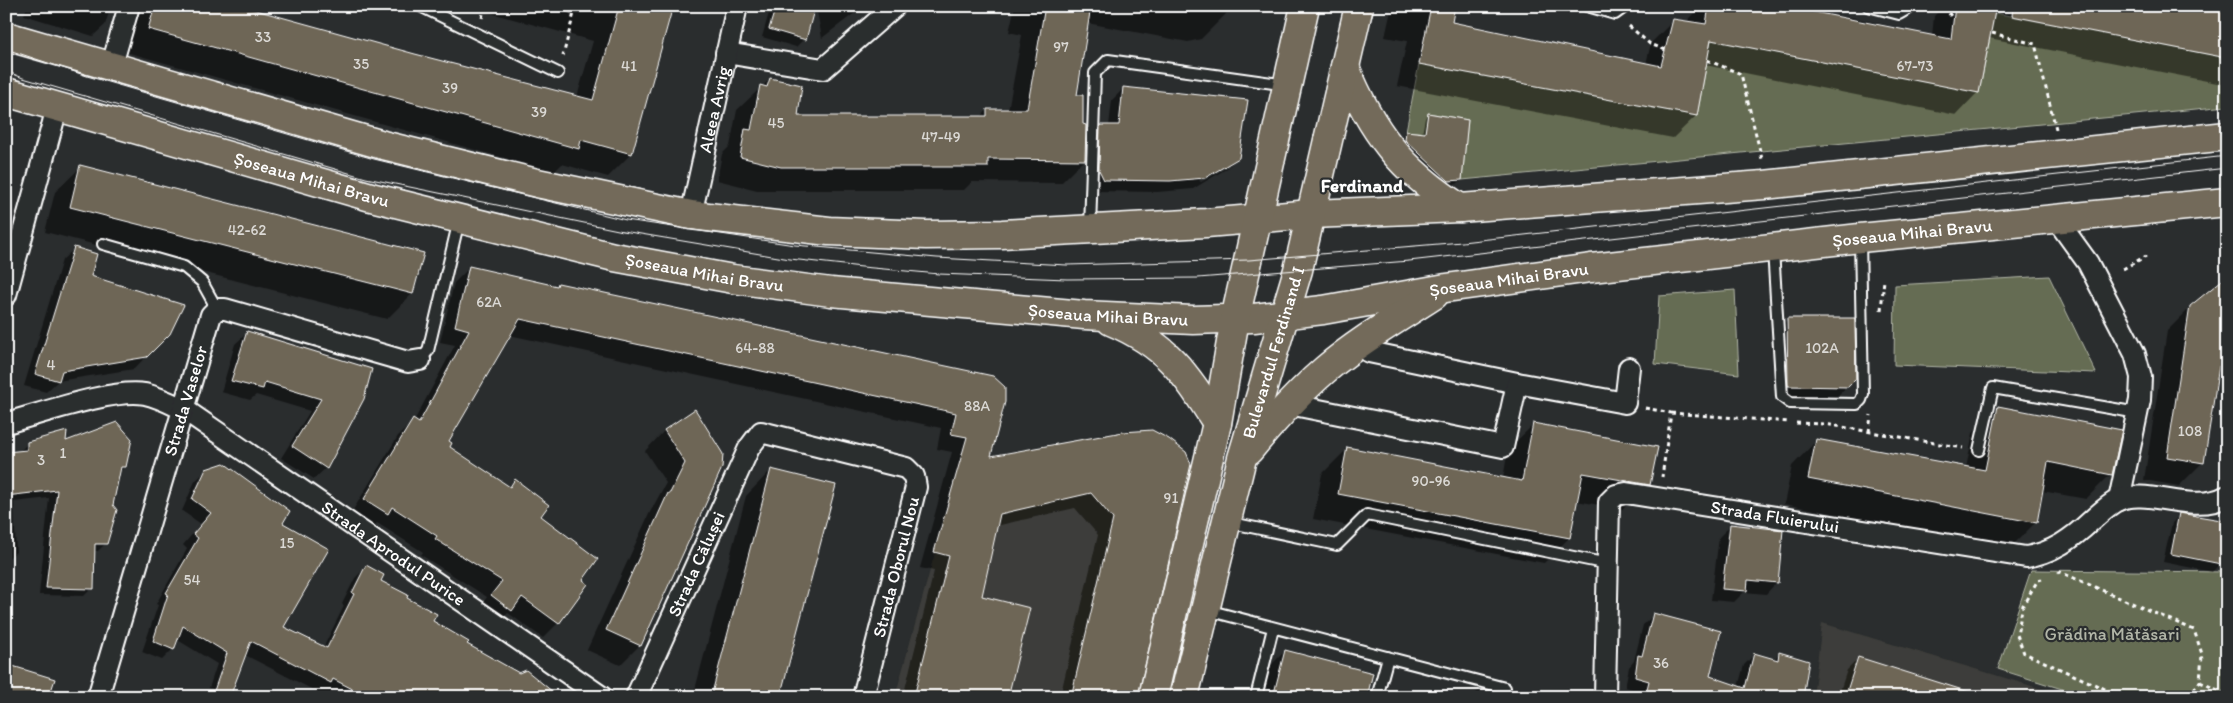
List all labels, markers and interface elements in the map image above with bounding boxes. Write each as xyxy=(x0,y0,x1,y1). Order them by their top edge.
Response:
house number: 33 xyxy=(255,28,271,46)
house number: 97 xyxy=(1053,38,1069,56)
house number: 35 xyxy=(353,55,369,73)
house number: 41 xyxy=(621,57,637,75)
house number: 67-73 xyxy=(1896,57,1934,75)
street label: Aleea Avrig xyxy=(694,63,735,155)
house number: 39 xyxy=(442,79,458,97)
house number: 39 xyxy=(531,103,547,121)
house number: 45 xyxy=(768,114,785,132)
house number: 47-49 xyxy=(921,128,961,146)
street label: Șoseaua Mihai Bravu xyxy=(231,147,392,212)
district label: Ferdinand xyxy=(1321,174,1404,197)
street label: Șoseaua Mihai Bravu xyxy=(1831,214,1993,252)
house number: 42-62 xyxy=(228,221,266,239)
street label: Șoseaua Mihai Bravu xyxy=(623,248,785,297)
street label: Șoseaua Mihai Bravu xyxy=(1427,257,1590,302)
street label: Bulevardul Ferdinand I xyxy=(1237,264,1309,441)
house number: 62A xyxy=(476,293,502,311)
street label: Șoseaua Mihai Bravu xyxy=(1027,299,1189,331)
house number: 64-88 xyxy=(735,339,775,357)
house number: 102A xyxy=(1805,339,1839,357)
street label: Strada Vaselor xyxy=(159,342,213,458)
house number: 4 xyxy=(46,356,56,374)
house number: 88A xyxy=(964,397,990,415)
house number: 108 xyxy=(2178,422,2202,440)
house number: 1 xyxy=(60,444,67,462)
house number: 3 xyxy=(37,451,45,469)
house number: 90-96 xyxy=(1412,472,1450,490)
house number: 91 xyxy=(1164,489,1178,507)
street label: Strada Oborul Nou xyxy=(868,494,924,640)
street label: Strada Aprodul Purice xyxy=(317,496,470,611)
street label: Strada Fluierului xyxy=(1709,496,1841,538)
street label: Strada Călușei xyxy=(663,508,730,620)
house number: 15 xyxy=(280,534,295,552)
house number: 54 xyxy=(184,571,200,589)
park label: Grădina Mătăsari xyxy=(2044,623,2180,645)
house number: 36 xyxy=(1653,654,1669,672)

